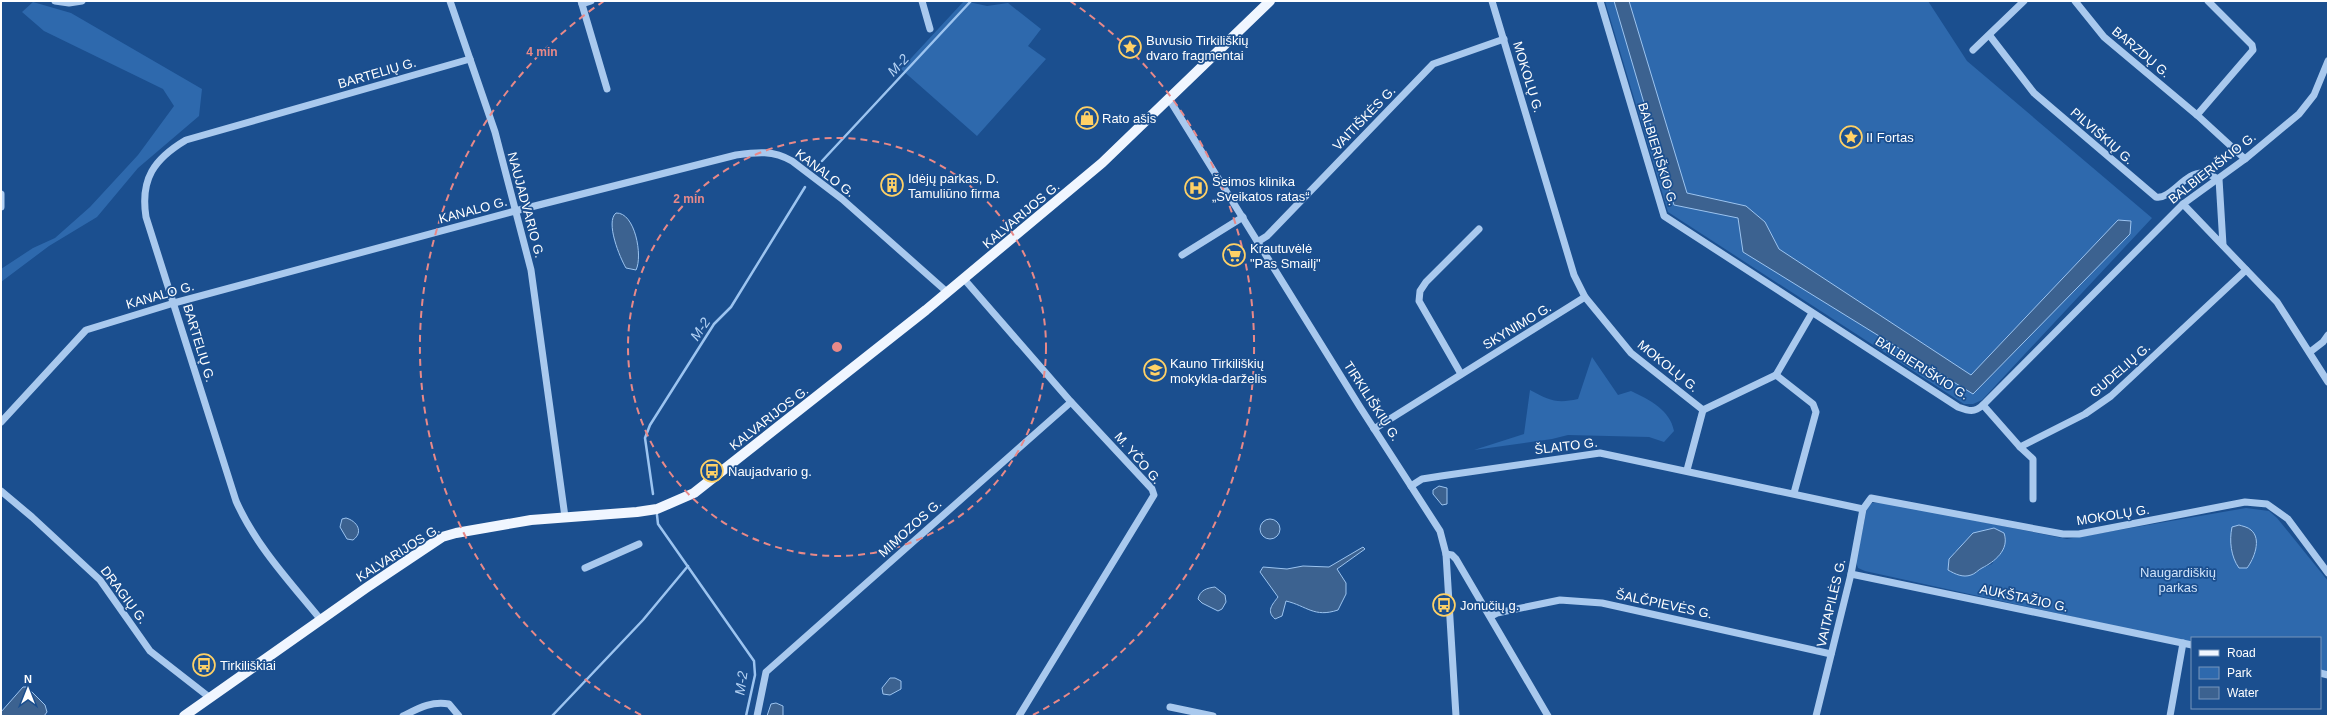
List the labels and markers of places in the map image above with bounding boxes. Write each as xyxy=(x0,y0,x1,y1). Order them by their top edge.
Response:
place label: Buvusio Tirkiliškių dvaro fragmentai xyxy=(1146,33,1249,63)
place icon: Buvusio Tirkiliškių dvaro fragmentai xyxy=(1117,34,1143,60)
shop icon: Rato ašis xyxy=(1074,105,1100,131)
place label: Rato ašis xyxy=(1102,111,1157,126)
place icon: II Fortas xyxy=(1838,124,1864,150)
place label: II Fortas xyxy=(1866,130,1914,145)
place label: Idėjų parkas, D. Tamuliūno firma xyxy=(908,171,1001,201)
building icon: Idėjų parkas, D. Tamuliūno firma xyxy=(879,172,905,198)
place label: Šeimos klinika „Sveikatos ratas“ xyxy=(1212,174,1310,204)
hospital icon: Šeimos klinika „Sveikatos ratas“ xyxy=(1183,175,1209,201)
place label: Krautuvėlė "Pas Smailį" xyxy=(1250,241,1321,271)
supermarket icon: Krautuvėlė "Pas Smailį" xyxy=(1221,242,1247,268)
centre of rings xyxy=(830,340,844,354)
place label: Kauno Tirkiliškių mokykla-darželis xyxy=(1170,356,1267,386)
school or university icon: Kauno Tirkiliškių mokykla-darželis xyxy=(1142,357,1168,383)
bus stop icon: Naujadvario g. xyxy=(699,458,725,484)
place label: Naujadvario g. xyxy=(728,464,812,479)
bus stop icon: Jonučių g. xyxy=(1431,592,1457,618)
place label: Jonučių g. xyxy=(1460,598,1519,613)
bus stop icon: Tirkiliškiai xyxy=(191,652,217,678)
place label: Tirkiliškiai xyxy=(220,658,276,673)

